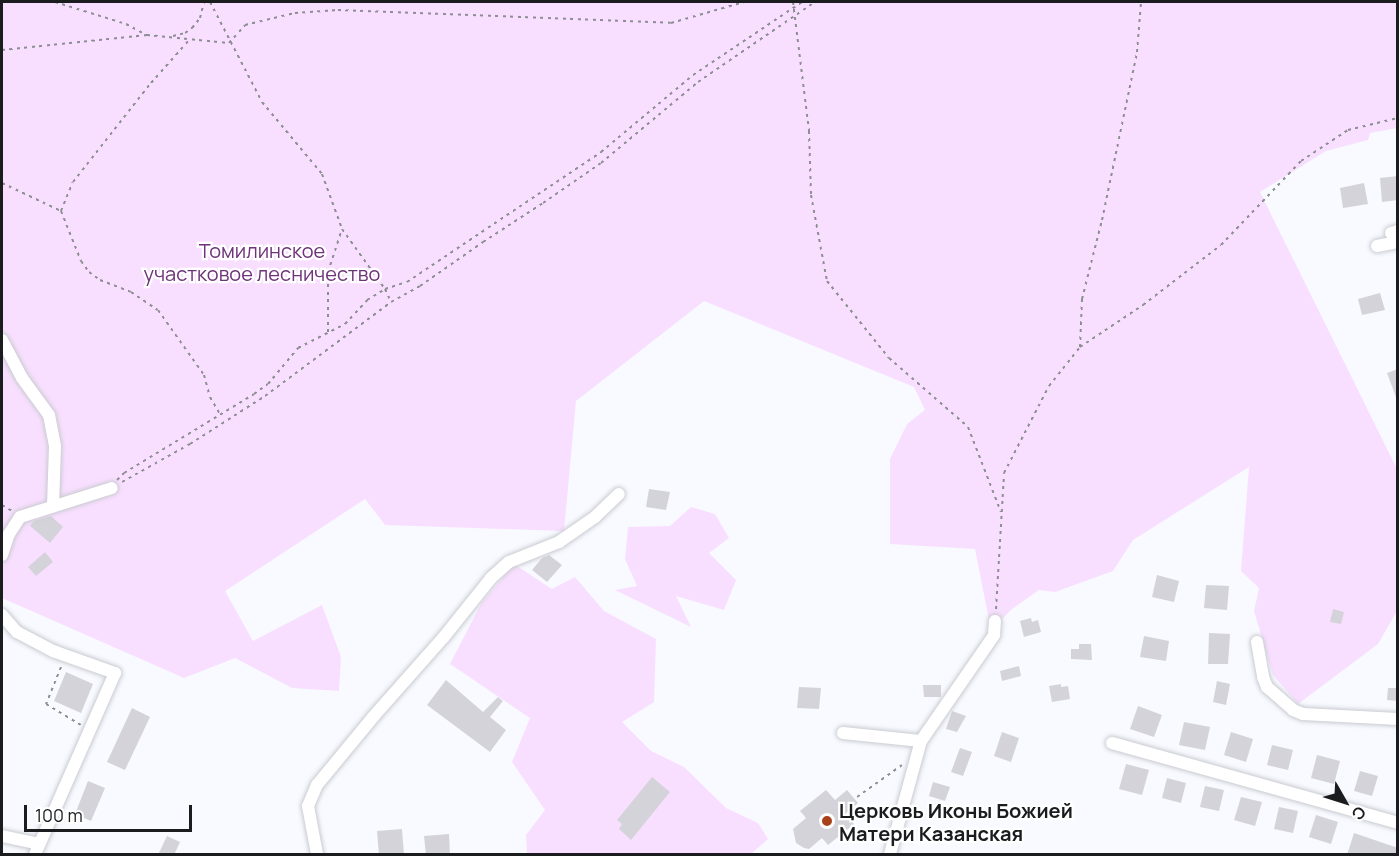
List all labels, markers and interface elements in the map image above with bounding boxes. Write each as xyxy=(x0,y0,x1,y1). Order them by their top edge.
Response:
park label: Томилинское участковое лесничество xyxy=(144,238,380,285)
north arrow xyxy=(1315,772,1375,832)
scale bar xyxy=(27,793,195,831)
place label: Церковь Иконы Божией Матери Казанская xyxy=(839,798,1073,845)
text: С xyxy=(1347,802,1371,825)
text: 100 m xyxy=(35,803,83,827)
marker: Церковь Иконы Божией Матери Казанская xyxy=(820,814,834,828)

